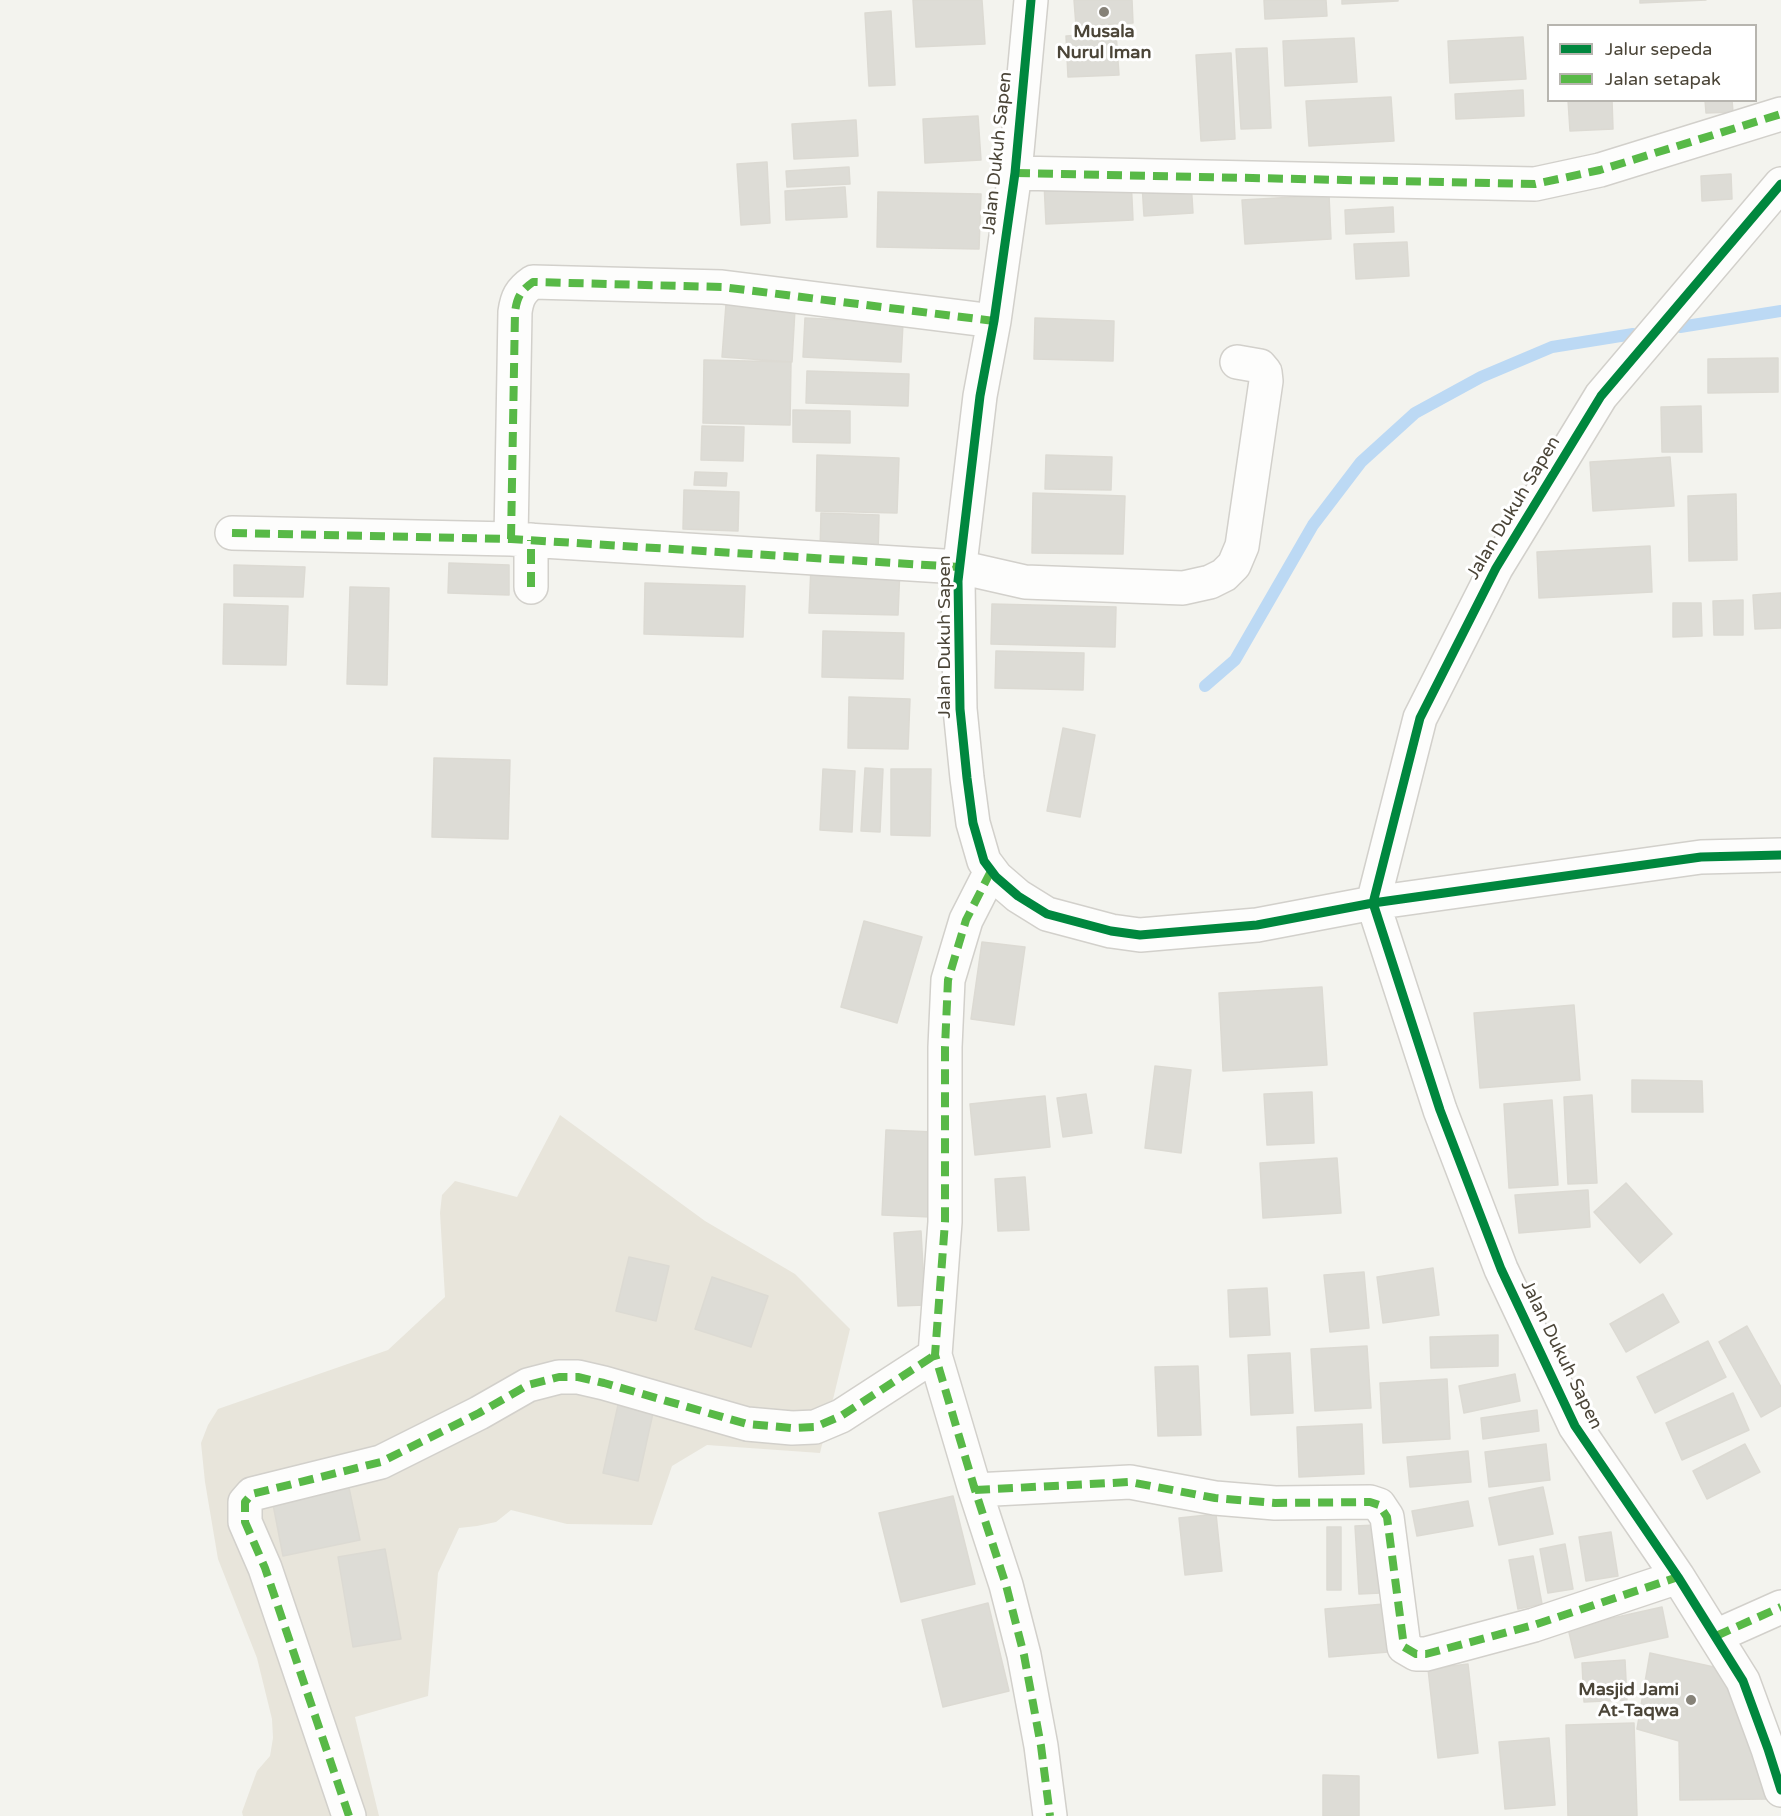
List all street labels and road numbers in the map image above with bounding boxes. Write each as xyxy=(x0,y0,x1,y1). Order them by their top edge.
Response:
street label: Jalan Dukuh Sapen xyxy=(979,71,1017,235)
street label: Jalan Dukuh Sapen xyxy=(1463,432,1565,584)
street label: Jalan Dukuh Sapen xyxy=(934,555,956,719)
street label: Jalan Dukuh Sapen xyxy=(1516,1277,1606,1433)

